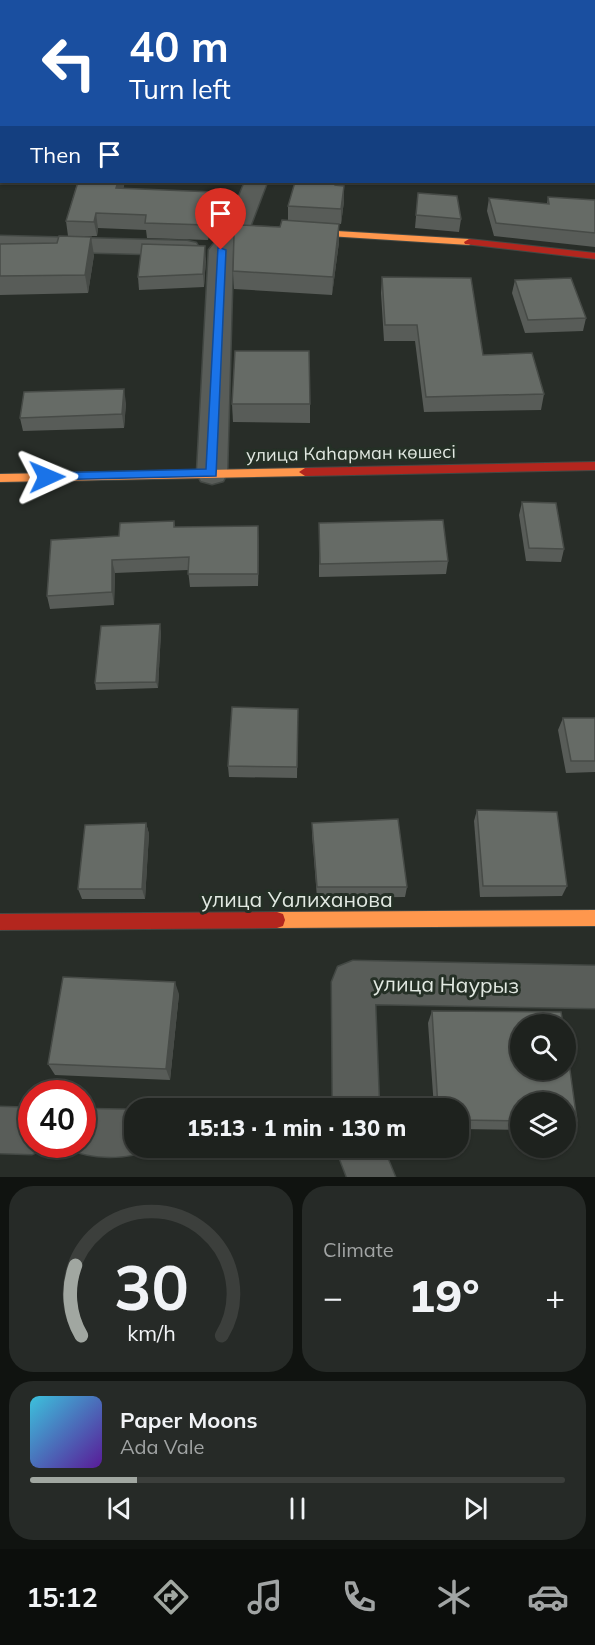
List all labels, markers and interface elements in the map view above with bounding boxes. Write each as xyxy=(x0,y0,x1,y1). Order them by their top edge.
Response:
text: 40 m xyxy=(129,20,229,73)
icon: left xyxy=(30,24,108,102)
text: Turn left xyxy=(129,72,231,106)
icon: arrive xyxy=(93,138,126,171)
text: Then xyxy=(30,141,81,169)
pin xyxy=(195,188,246,250)
icon: arrive xyxy=(204,197,237,230)
street label: улица Каһарман көшесі xyxy=(246,440,456,466)
position arrow xyxy=(15,445,79,509)
street label: улица Уалиханова xyxy=(201,886,393,912)
street label: улица Наурыз xyxy=(373,970,519,998)
map controls xyxy=(510,1014,576,1158)
button: search xyxy=(510,1014,576,1080)
speed limit sign: 40 xyxy=(18,1080,96,1158)
button: layers xyxy=(510,1092,576,1158)
text: 15:13 · 1 min · 130 m xyxy=(187,1114,406,1142)
text: Climate xyxy=(323,1237,394,1262)
text: 30 xyxy=(114,1247,188,1326)
text: 19° xyxy=(408,1267,480,1323)
text: − xyxy=(323,1276,343,1317)
text: + xyxy=(545,1276,565,1317)
text: km/h xyxy=(127,1319,175,1346)
text: Paper Moons xyxy=(120,1406,258,1434)
text: Ada Vale xyxy=(120,1434,204,1459)
icon: previous xyxy=(103,1492,136,1525)
icon: pause xyxy=(281,1492,314,1525)
icon: next xyxy=(459,1492,492,1525)
icon: directions xyxy=(150,1576,192,1618)
icon: music xyxy=(244,1576,286,1618)
icon: phone xyxy=(338,1576,380,1618)
icon: climate xyxy=(433,1576,475,1618)
icon: car xyxy=(527,1576,569,1618)
text: 15:12 xyxy=(26,1580,98,1614)

